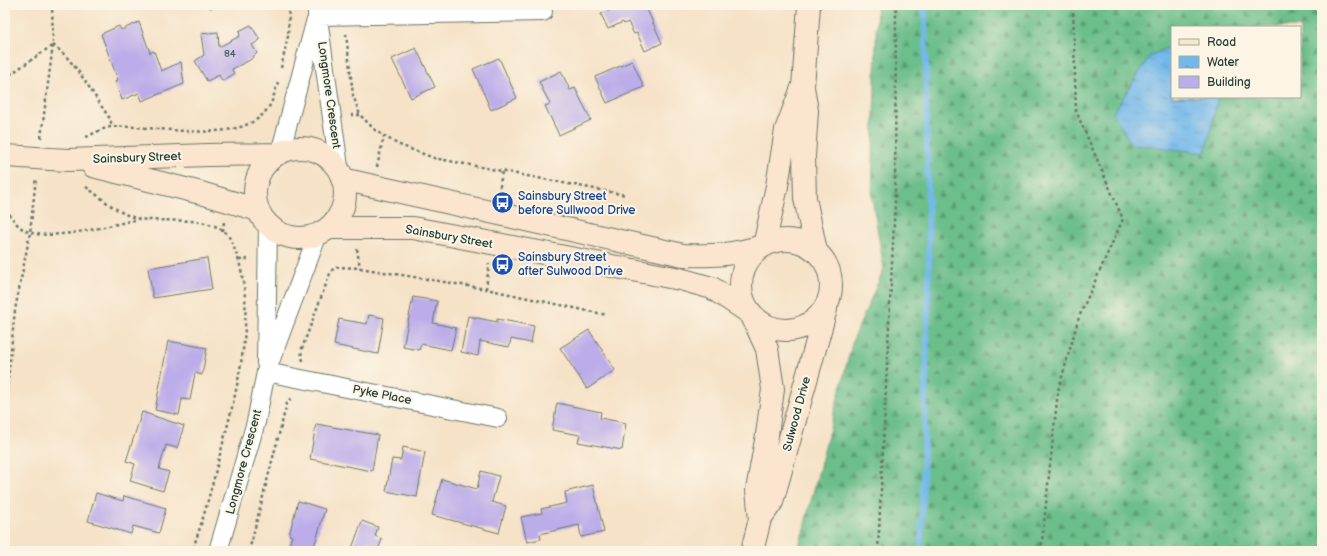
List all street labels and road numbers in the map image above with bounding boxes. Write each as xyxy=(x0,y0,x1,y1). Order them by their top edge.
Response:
street label: Longmore Crescent xyxy=(314,41,344,150)
street label: Sainsbury Street xyxy=(93,149,182,167)
street label: Sainsbury Street xyxy=(404,222,494,252)
street label: Sulwood Drive xyxy=(780,375,814,453)
street label: Pyke Place xyxy=(351,382,413,408)
street label: Longmore Crescent xyxy=(223,408,265,516)

